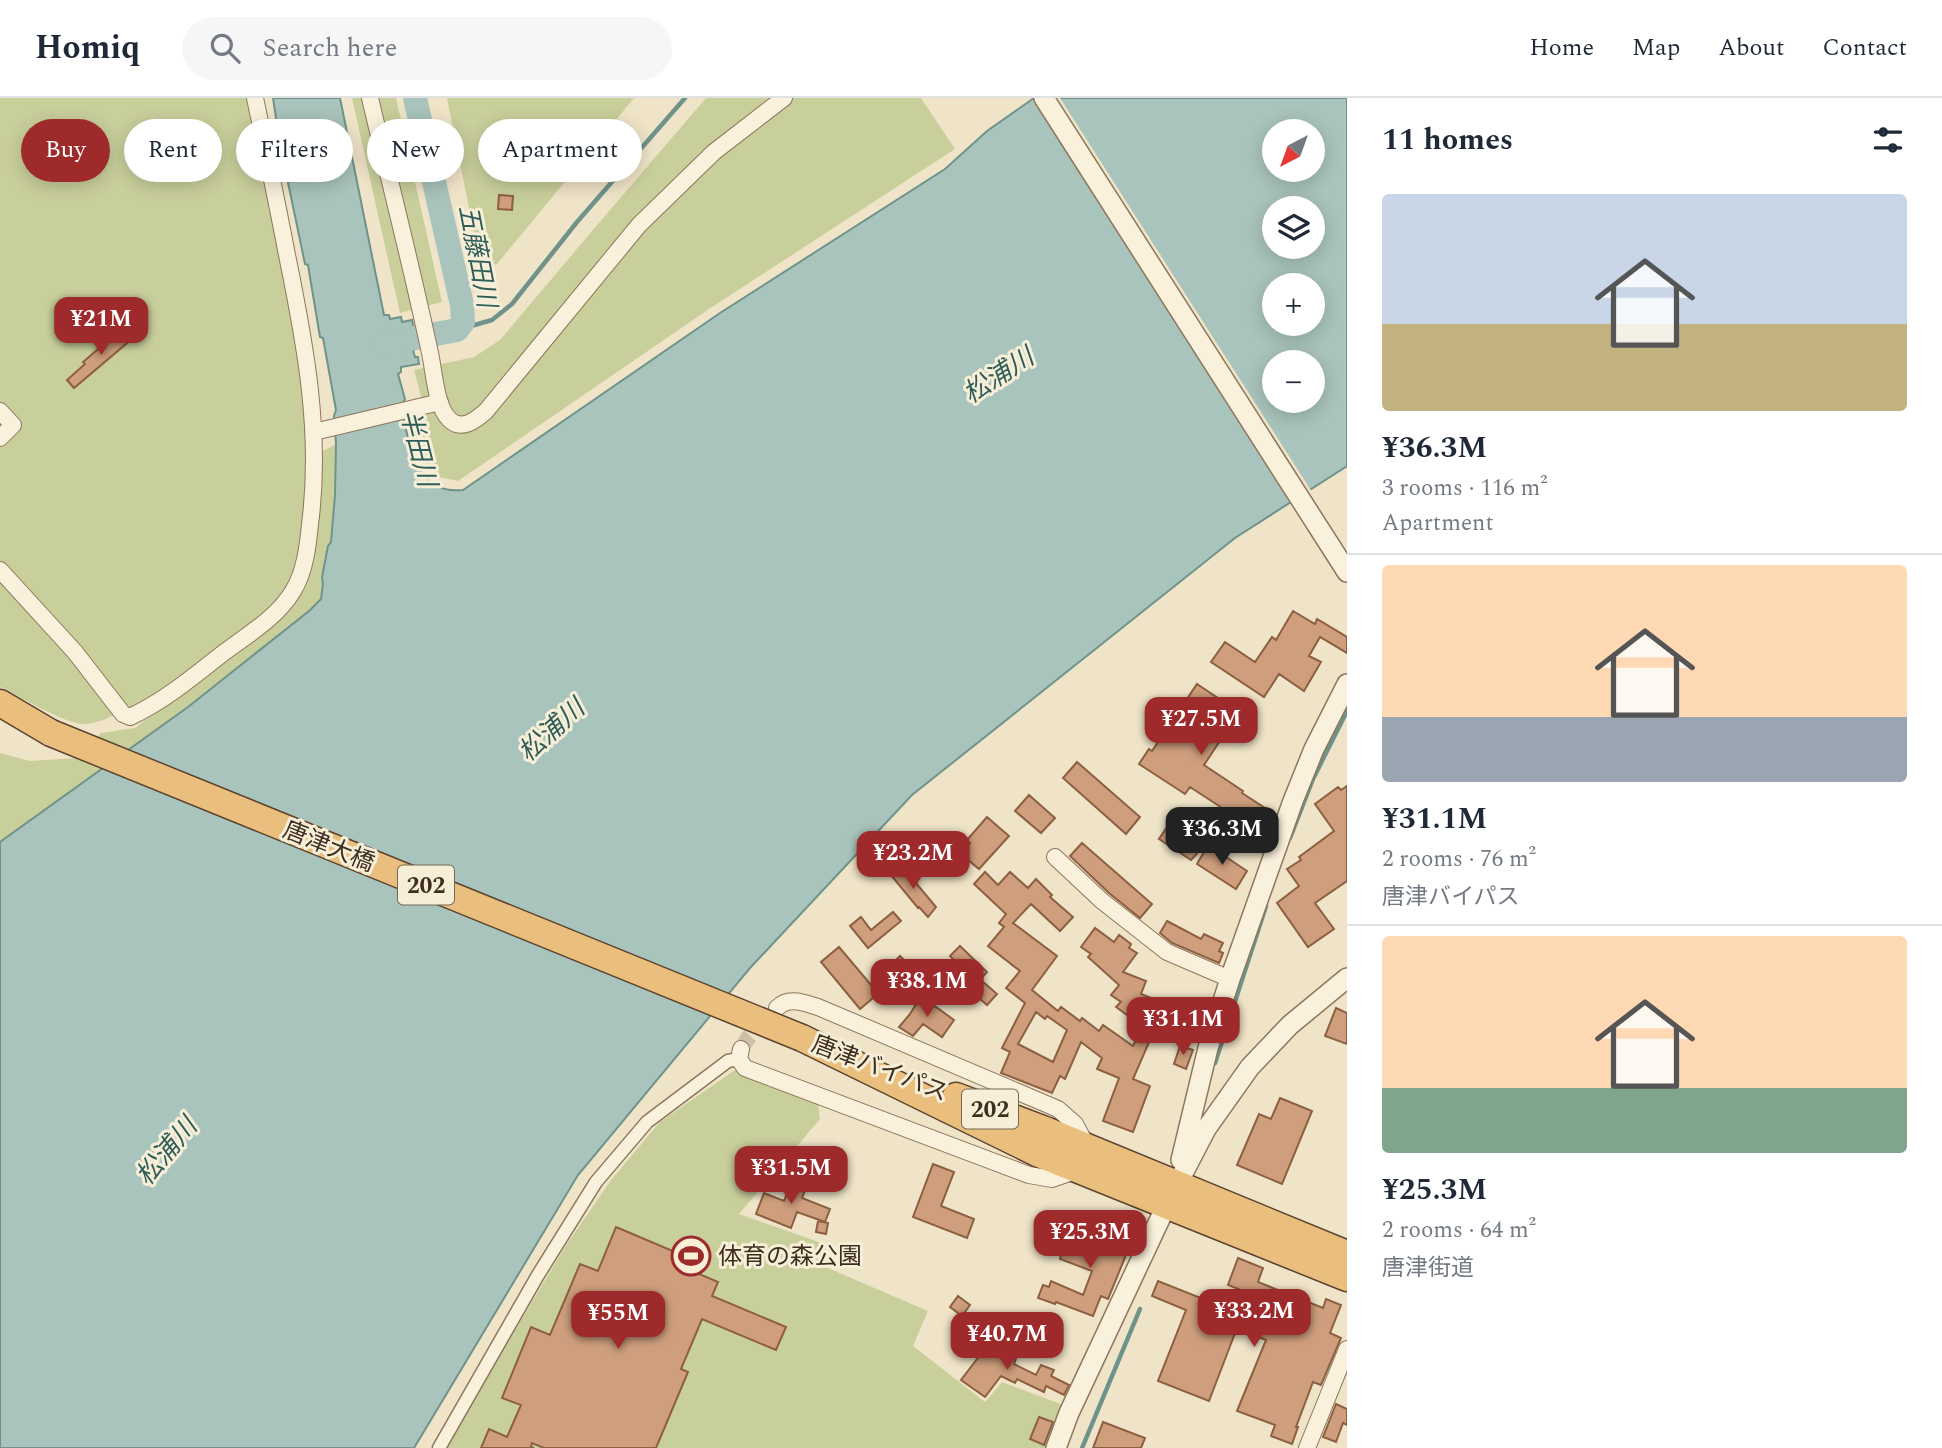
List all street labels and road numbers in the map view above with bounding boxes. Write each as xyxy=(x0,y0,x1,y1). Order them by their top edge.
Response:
street label: 唐津大橋 xyxy=(277,812,380,882)
road number: 202 xyxy=(398,866,454,904)
street label: 唐津バイパス xyxy=(806,1026,953,1111)
road number: 202 xyxy=(962,1090,1018,1128)

